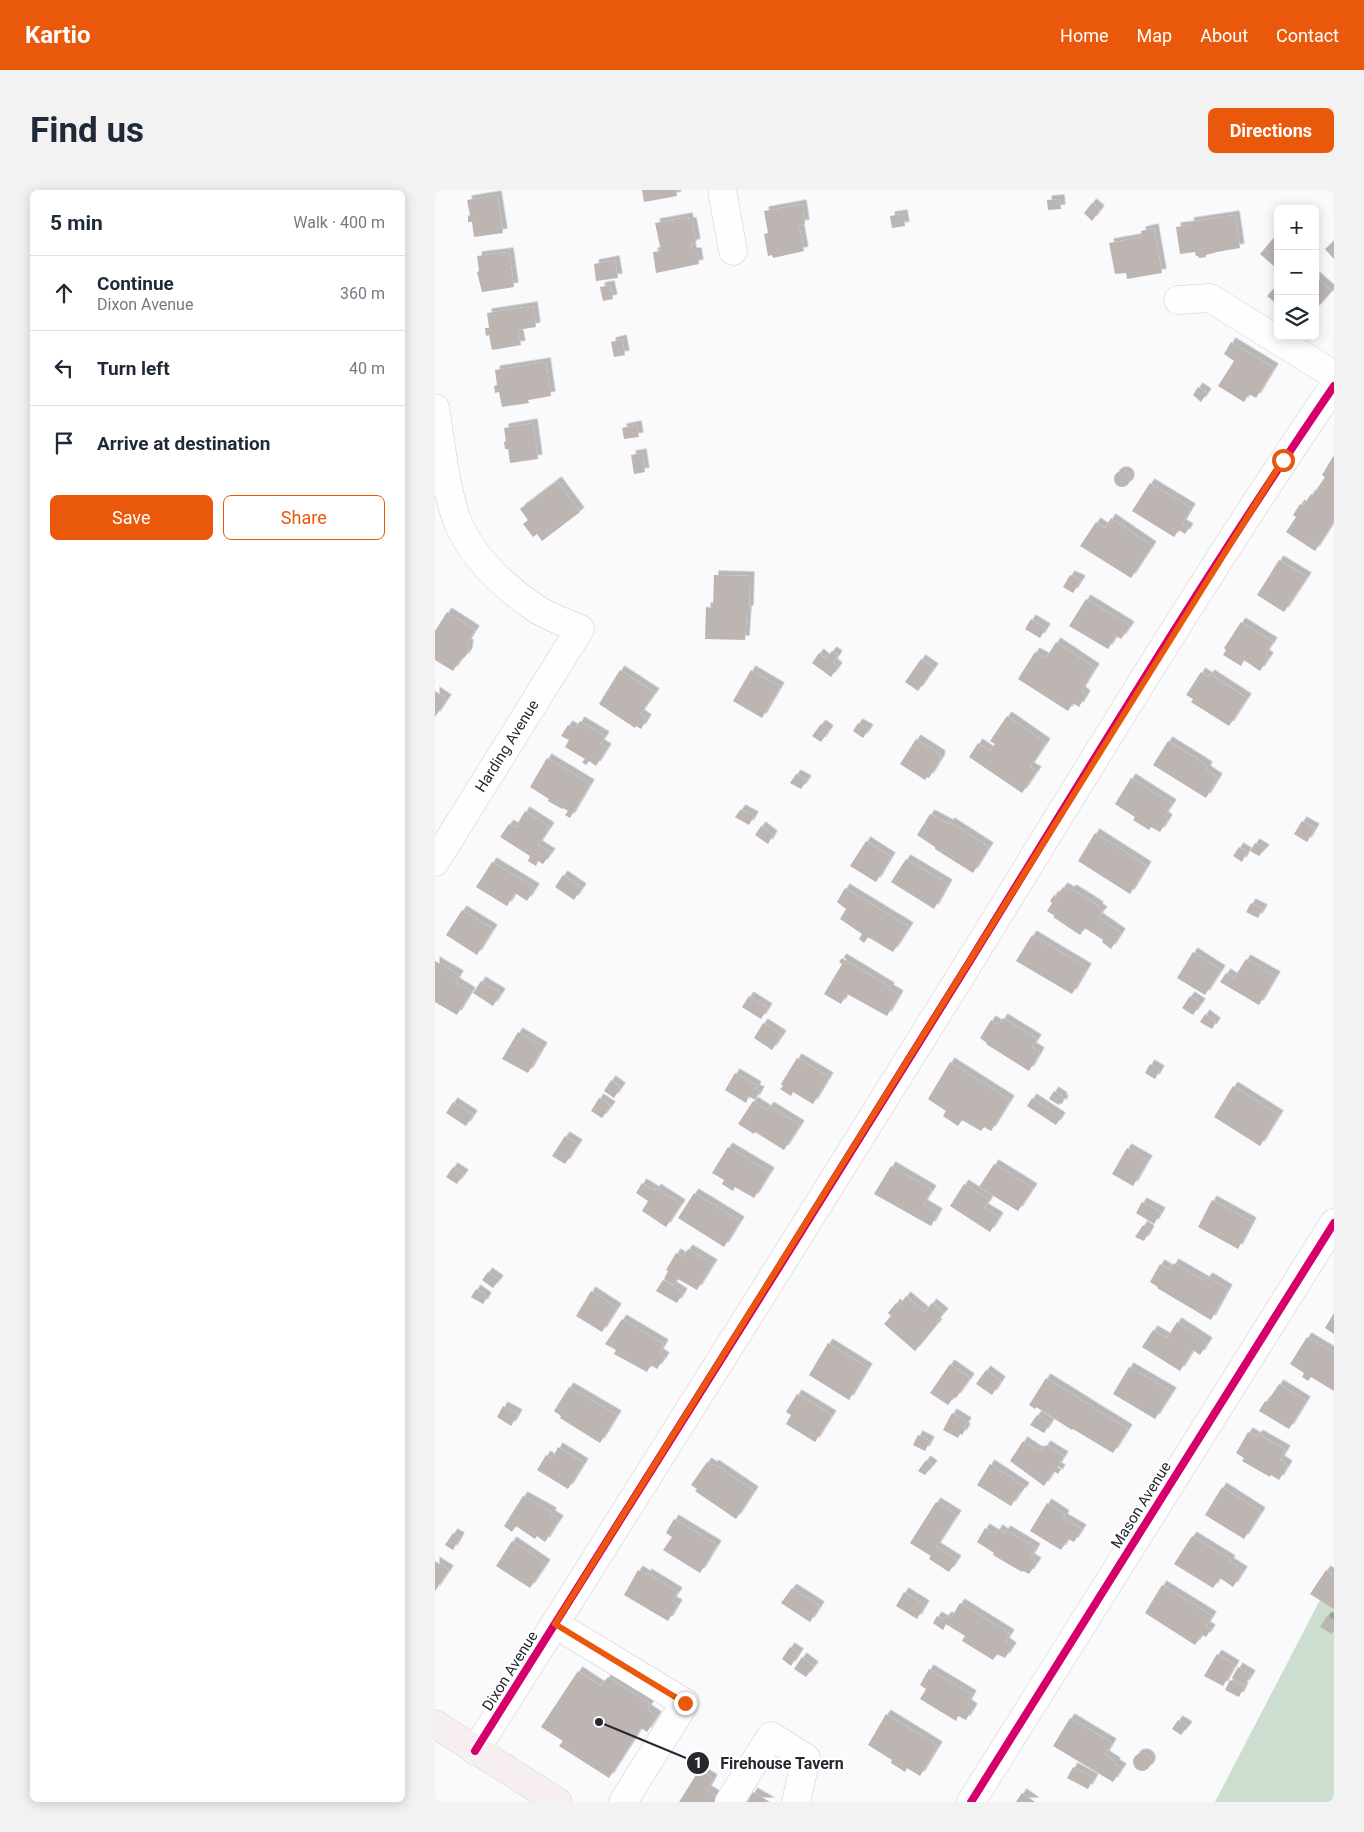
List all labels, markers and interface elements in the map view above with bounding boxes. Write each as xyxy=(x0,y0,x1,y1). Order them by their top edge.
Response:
text: Kartio xyxy=(25,21,91,49)
text: Home xyxy=(1060,25,1109,46)
text: Map xyxy=(1137,25,1172,46)
text: About xyxy=(1200,25,1248,46)
text: Contact xyxy=(1276,25,1339,46)
button: Directions xyxy=(1208,108,1334,153)
text: Find us xyxy=(30,110,144,151)
map controls xyxy=(1274,205,1319,340)
button: + xyxy=(1274,205,1319,250)
text: 5 min xyxy=(50,211,103,235)
text: Walk · 400 m xyxy=(293,213,385,232)
button: − xyxy=(1274,250,1319,295)
text: Continue xyxy=(97,272,174,295)
icon: ahead xyxy=(50,279,78,307)
text: 360 m xyxy=(340,284,385,303)
text: Dixon Avenue xyxy=(97,295,193,314)
button: layers xyxy=(1274,295,1319,340)
icon: left xyxy=(50,354,78,382)
text: Turn left xyxy=(97,357,170,380)
text: 40 m xyxy=(349,359,385,378)
icon: arrive xyxy=(50,429,78,457)
text: Arrive at destination xyxy=(97,432,270,455)
route start xyxy=(1272,449,1295,472)
button: Save xyxy=(50,495,213,540)
button: Share xyxy=(223,495,385,540)
street label: Harding Avenue xyxy=(471,697,543,795)
street label: Mason Avenue xyxy=(1107,1458,1175,1552)
street label: Dixon Avenue xyxy=(478,1628,542,1714)
route end xyxy=(674,1692,697,1715)
callout: Firehouse Tavern xyxy=(685,1748,854,1779)
text: 1 xyxy=(694,1754,702,1772)
text: Firehouse Tavern xyxy=(720,1754,844,1773)

